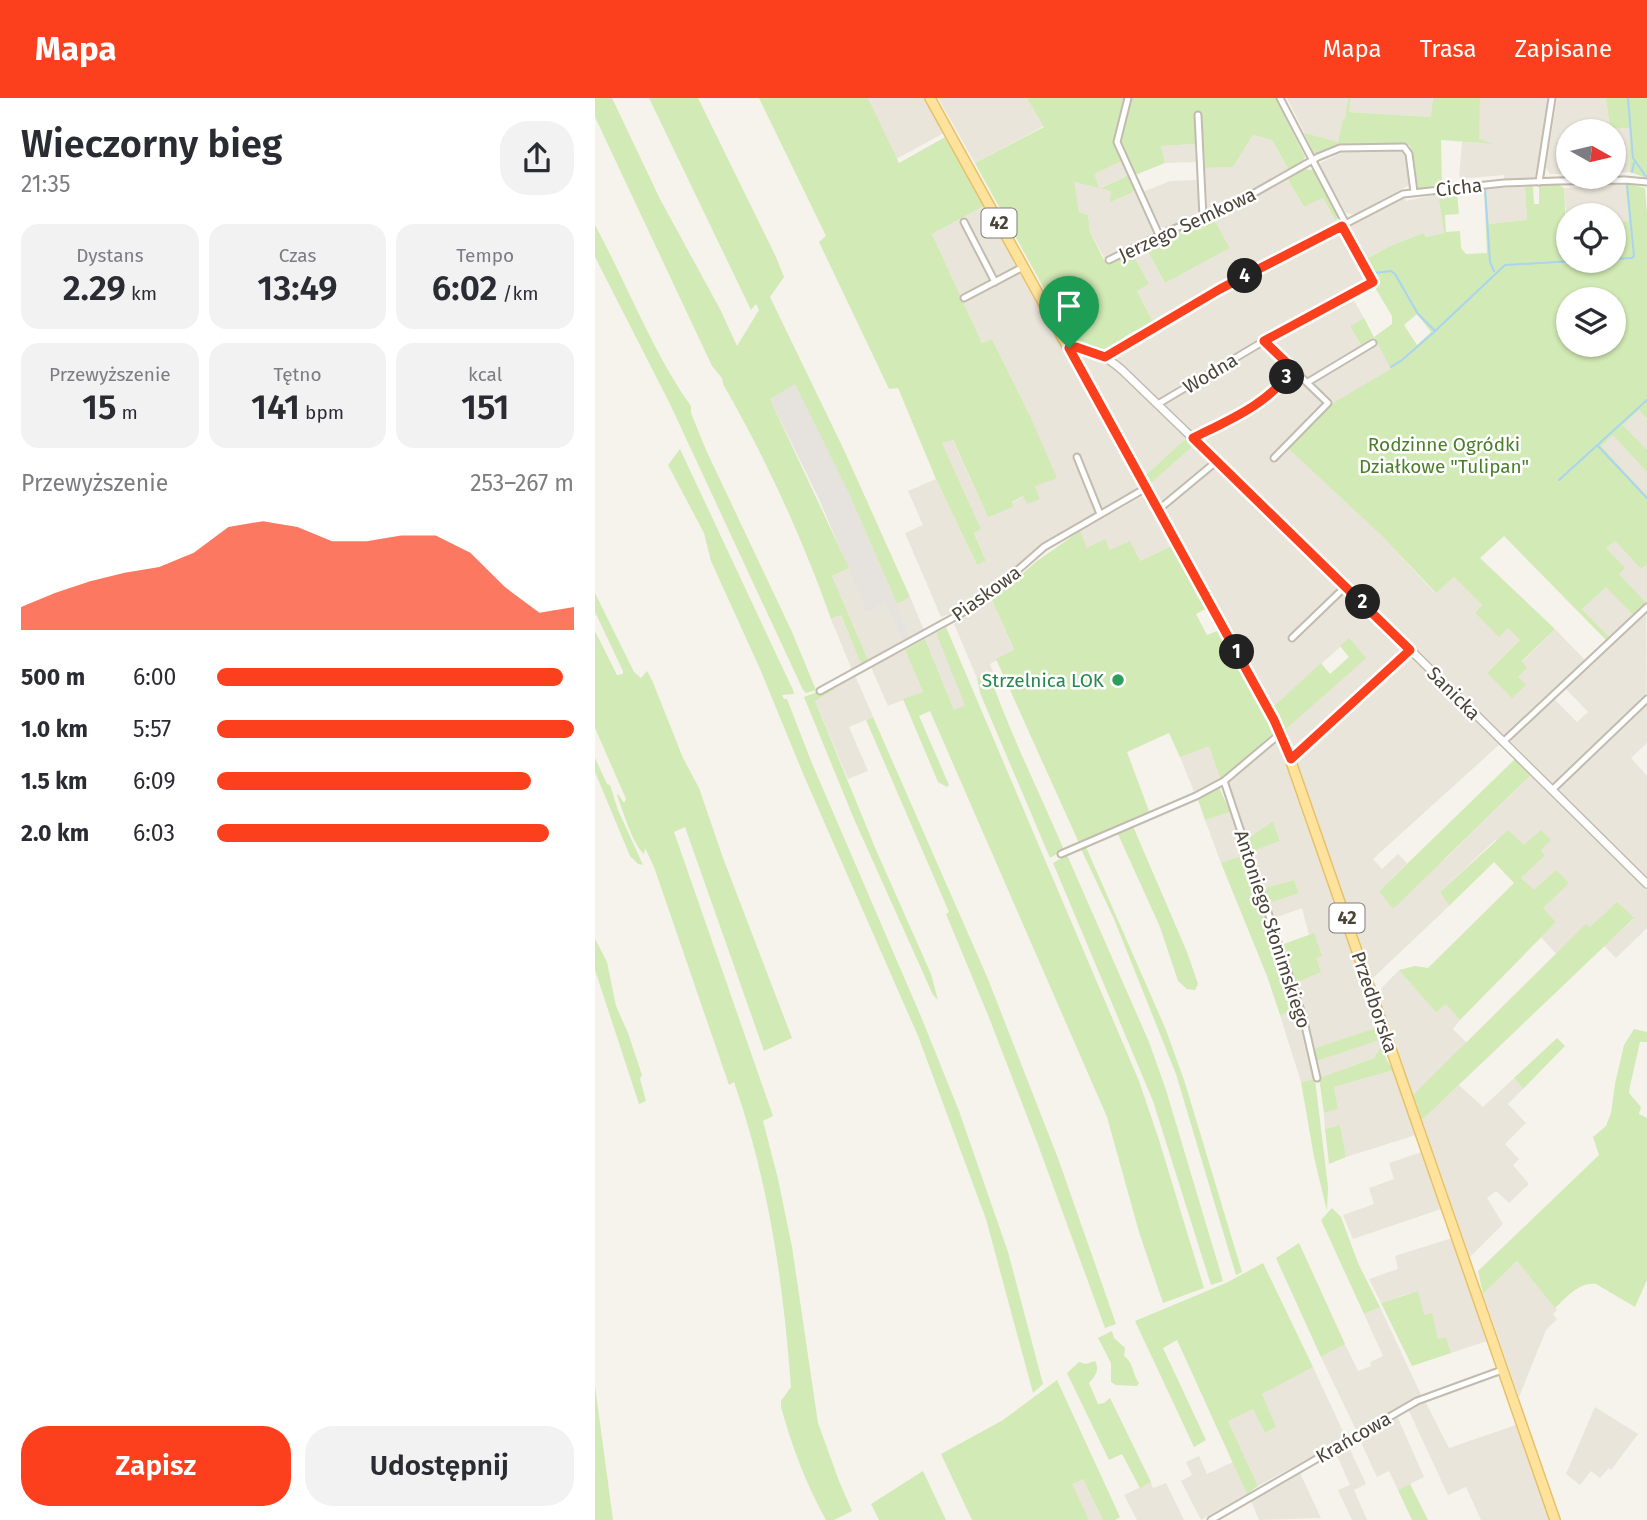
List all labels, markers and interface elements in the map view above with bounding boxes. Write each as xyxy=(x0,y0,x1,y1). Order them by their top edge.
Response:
text: Mapa xyxy=(35,29,116,69)
text: Mapa xyxy=(1323,35,1382,63)
text: Trasa xyxy=(1420,35,1477,63)
text: Zapisane xyxy=(1515,35,1612,63)
north arrow xyxy=(1556,119,1626,189)
map controls xyxy=(1556,119,1626,357)
text: Wieczorny bieg xyxy=(21,121,283,167)
button: share xyxy=(500,121,574,195)
text: 21:35 xyxy=(21,170,71,198)
street label: Cicha xyxy=(1435,174,1483,201)
street label: Jerzego Semkowa xyxy=(1115,183,1260,266)
button: locate xyxy=(1556,203,1626,273)
road number: 42 xyxy=(981,208,1017,238)
text: Dystans xyxy=(76,244,144,267)
text: Czas xyxy=(279,244,316,267)
text: Tempo xyxy=(456,244,514,267)
pin: 4 xyxy=(1227,258,1263,294)
text: 4 xyxy=(1239,264,1250,287)
text: 2.29 xyxy=(63,267,126,309)
text: 13:49 xyxy=(257,267,338,309)
text: 6:02 xyxy=(432,267,498,309)
pin xyxy=(1039,276,1099,348)
text: km xyxy=(126,282,157,305)
text: /km xyxy=(498,282,538,305)
icon: arrive xyxy=(1050,287,1088,325)
button: layers xyxy=(1556,287,1626,357)
street label: Wodna xyxy=(1179,348,1242,399)
pin: 3 xyxy=(1269,360,1305,394)
text: Przewyższenie xyxy=(49,363,171,386)
text: Tętno xyxy=(273,363,322,386)
text: kcal xyxy=(468,363,502,386)
text: 3 xyxy=(1282,365,1291,388)
text: 15 xyxy=(82,386,116,428)
text: 141 xyxy=(251,386,300,428)
text: 151 xyxy=(461,386,509,428)
text: m xyxy=(116,401,138,424)
text: bpm xyxy=(300,401,344,424)
park label: Rodzinne Ogródki Działkowe "Tulipan" xyxy=(1359,433,1529,478)
text: Przewyższenie xyxy=(21,469,168,497)
text: 253–267 m xyxy=(470,469,574,497)
street label: Piaskowa xyxy=(947,561,1025,626)
pin: 2 xyxy=(1345,584,1381,620)
text: 2 xyxy=(1358,590,1367,613)
pin: 1 xyxy=(1219,634,1255,670)
text: 1 xyxy=(1232,640,1241,663)
street label: Sanicka xyxy=(1422,662,1485,725)
text: 500 m xyxy=(21,663,85,691)
text: 6:00 xyxy=(133,663,176,691)
place label: Strzelnica LOK xyxy=(982,669,1105,692)
marker: Strzelnica LOK xyxy=(1110,672,1126,688)
text: 1.0 km xyxy=(21,715,88,743)
text: 5:57 xyxy=(133,715,171,743)
text: 1.5 km xyxy=(21,767,87,795)
text: 6:09 xyxy=(133,767,175,795)
text: 2.0 km xyxy=(21,819,89,847)
text: 6:03 xyxy=(133,819,175,847)
street label: Antoniego Słonimskiego xyxy=(1230,827,1315,1031)
road number: 42 xyxy=(1329,904,1365,932)
street label: Przedborska xyxy=(1346,948,1403,1056)
street label: Krańcowa xyxy=(1312,1407,1395,1468)
button: Zapisz xyxy=(21,1426,291,1506)
button: Udostępnij xyxy=(305,1426,574,1506)

